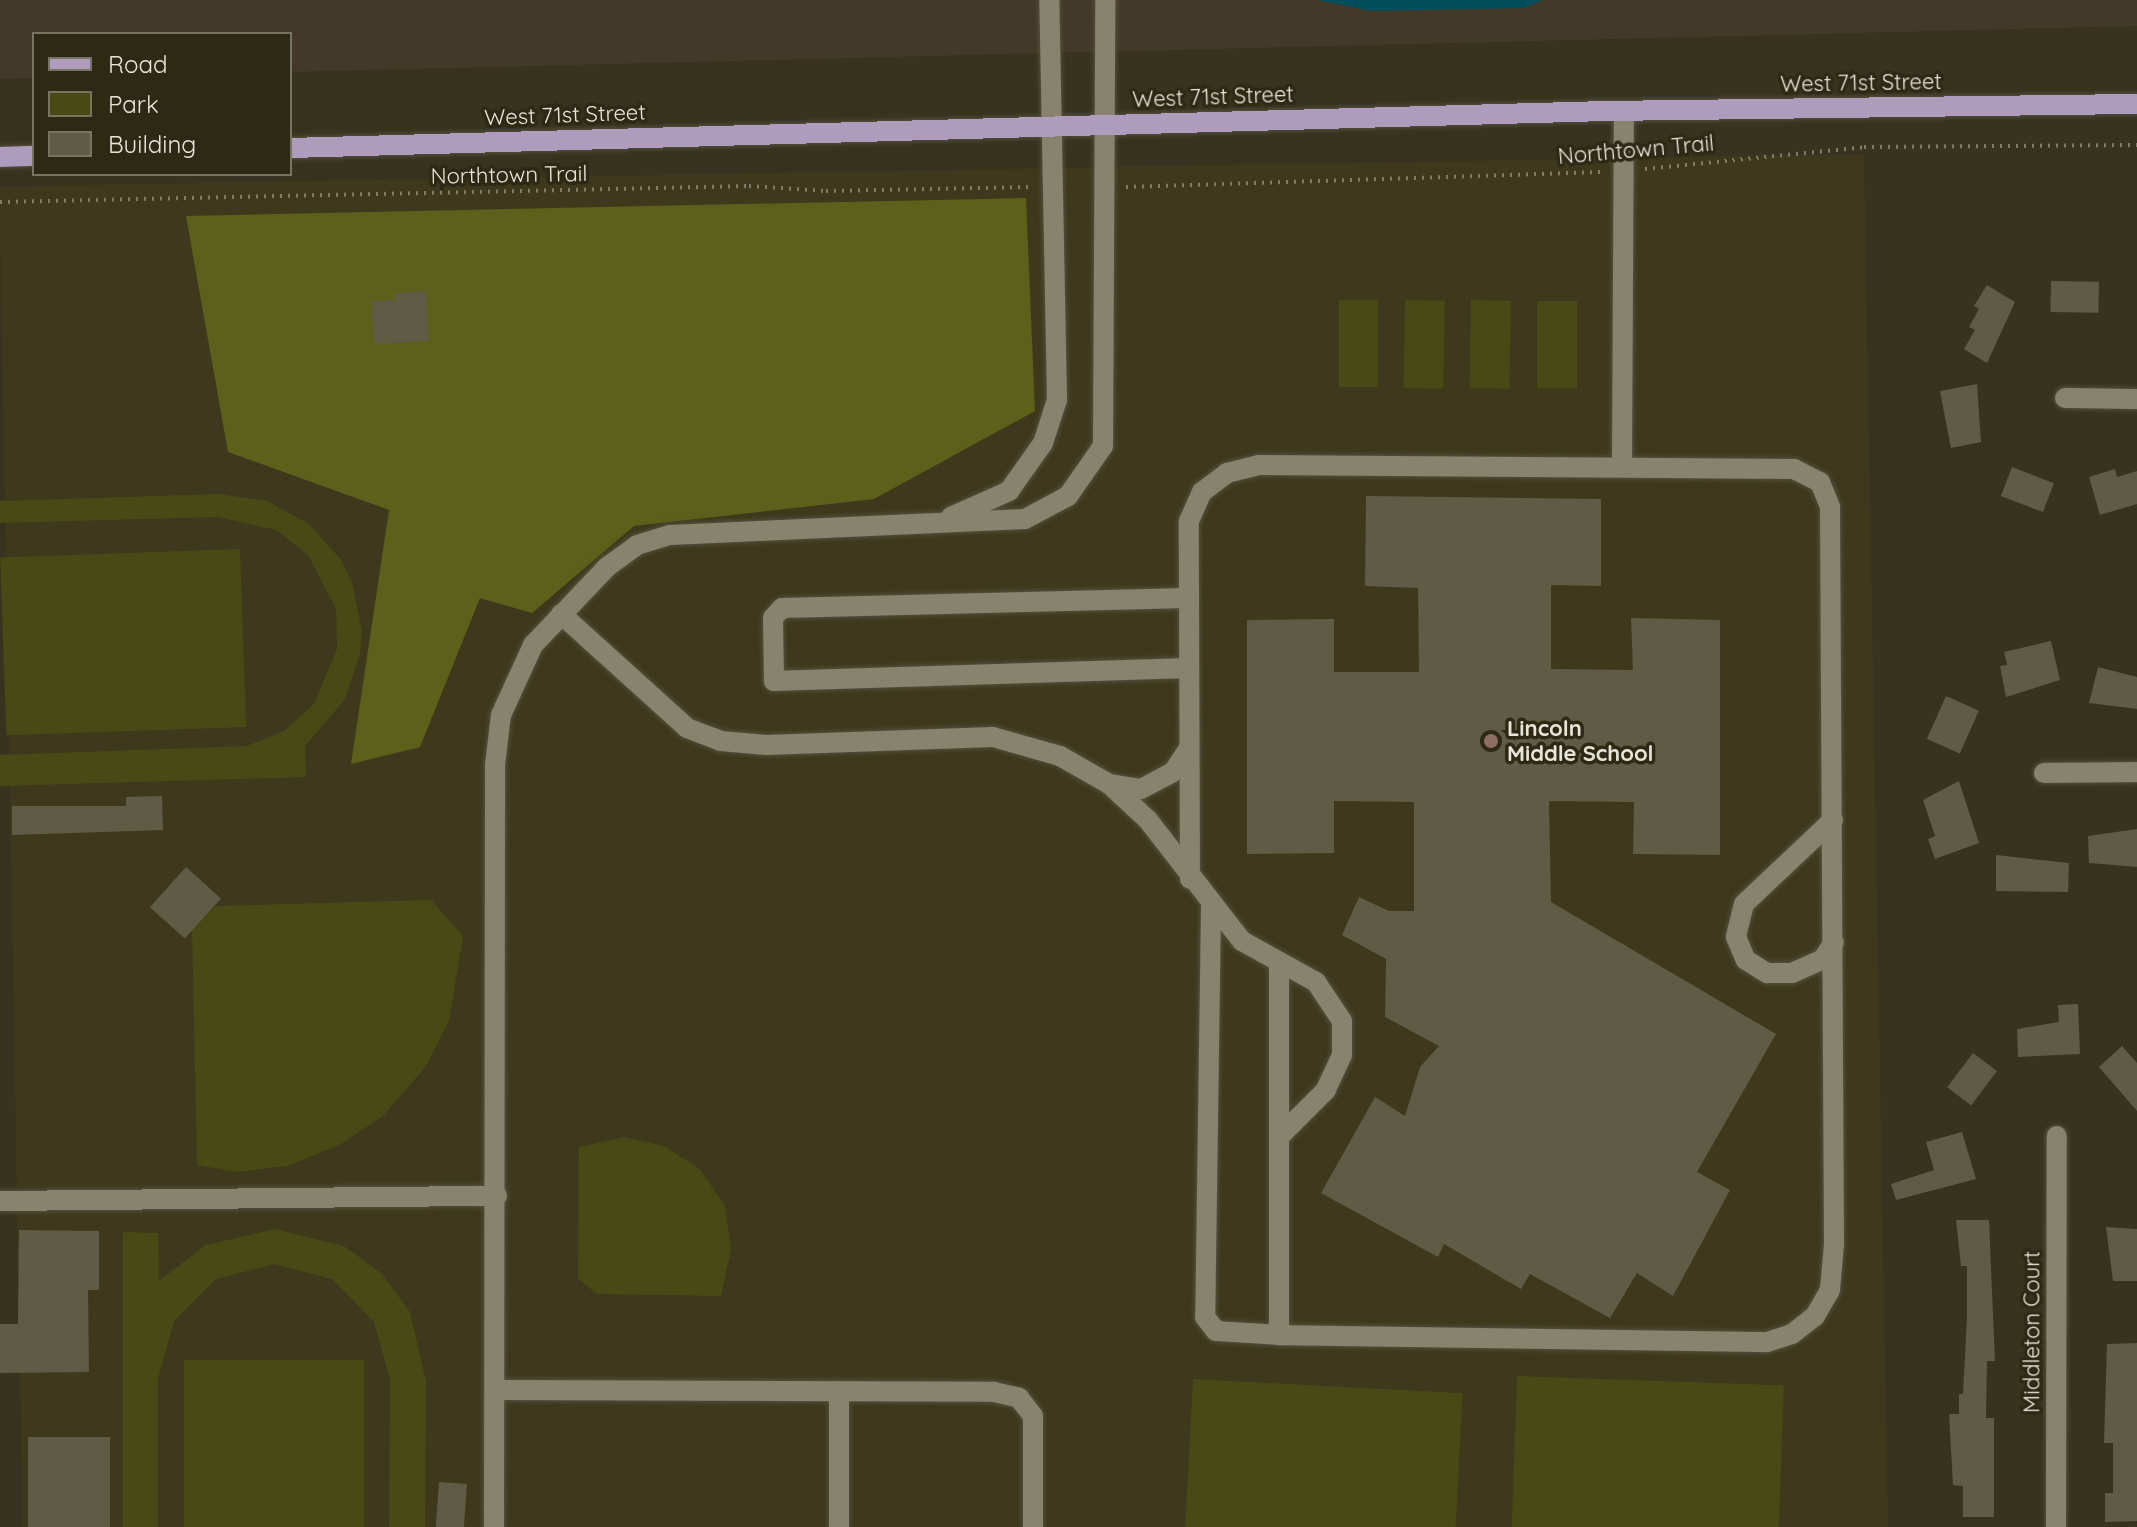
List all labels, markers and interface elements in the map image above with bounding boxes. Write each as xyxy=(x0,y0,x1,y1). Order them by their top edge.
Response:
legend xyxy=(32,32,292,176)
text: Road xyxy=(108,49,168,79)
street label: West 71st Street xyxy=(1780,68,1942,98)
street label: West 71st Street xyxy=(1132,81,1294,113)
text: Park xyxy=(108,89,159,119)
street label: West 71st Street xyxy=(484,99,646,131)
text: Building xyxy=(108,129,196,159)
street label: Northtown Trail xyxy=(1557,130,1715,170)
street label: Northtown Trail xyxy=(430,160,588,190)
place label: Lincoln Middle School xyxy=(1507,715,1654,766)
marker: Lincoln Middle School xyxy=(1482,732,1500,750)
street label: Middleton Court xyxy=(2019,1251,2045,1413)

